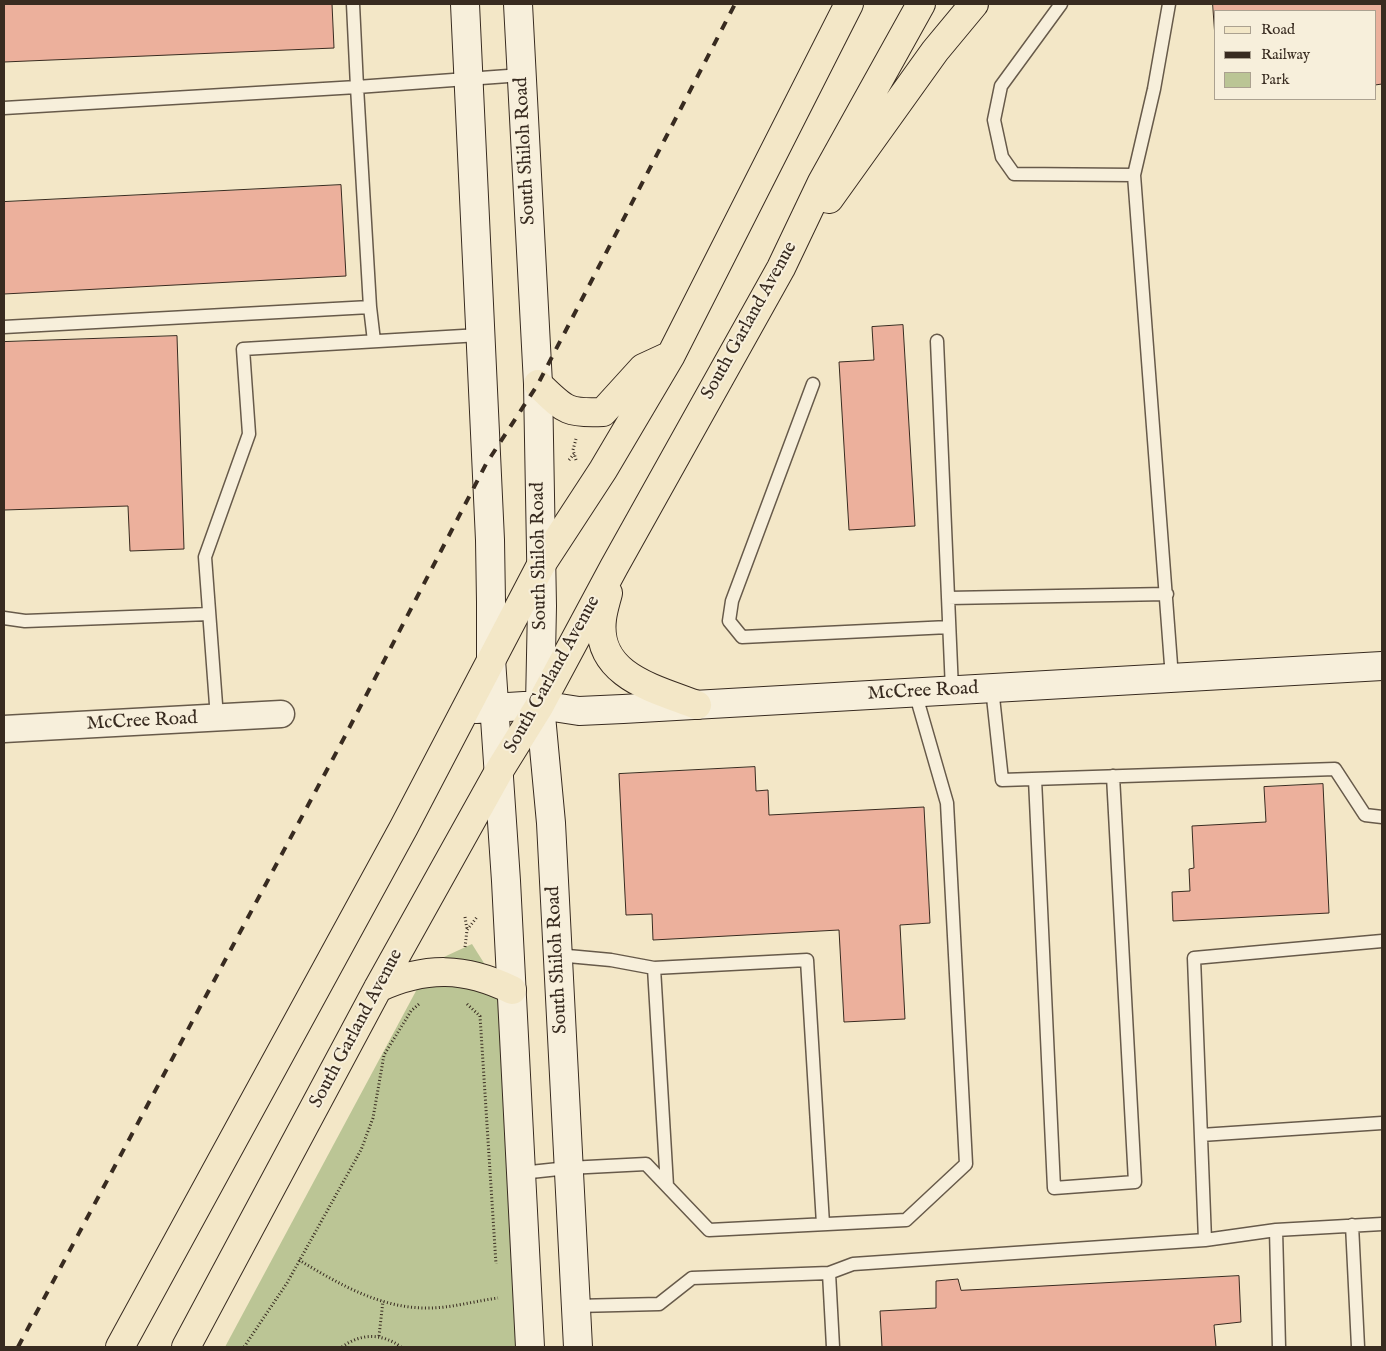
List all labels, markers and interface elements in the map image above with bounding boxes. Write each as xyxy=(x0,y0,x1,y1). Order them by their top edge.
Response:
legend xyxy=(1214,10,1376,100)
text: Road xyxy=(1261,20,1295,39)
text: Railway xyxy=(1261,45,1310,64)
text: Park xyxy=(1261,70,1290,89)
street label: South Shiloh Road xyxy=(511,77,541,225)
street label: South Garland Avenue xyxy=(697,238,803,404)
street label: South Shiloh Road xyxy=(527,482,553,630)
street label: South Garland Avenue xyxy=(500,592,606,758)
street label: McCree Road xyxy=(867,678,979,706)
street label: McCree Road xyxy=(86,708,198,736)
street label: South Shiloh Road xyxy=(543,886,573,1034)
street label: South Garland Avenue xyxy=(305,946,409,1112)

